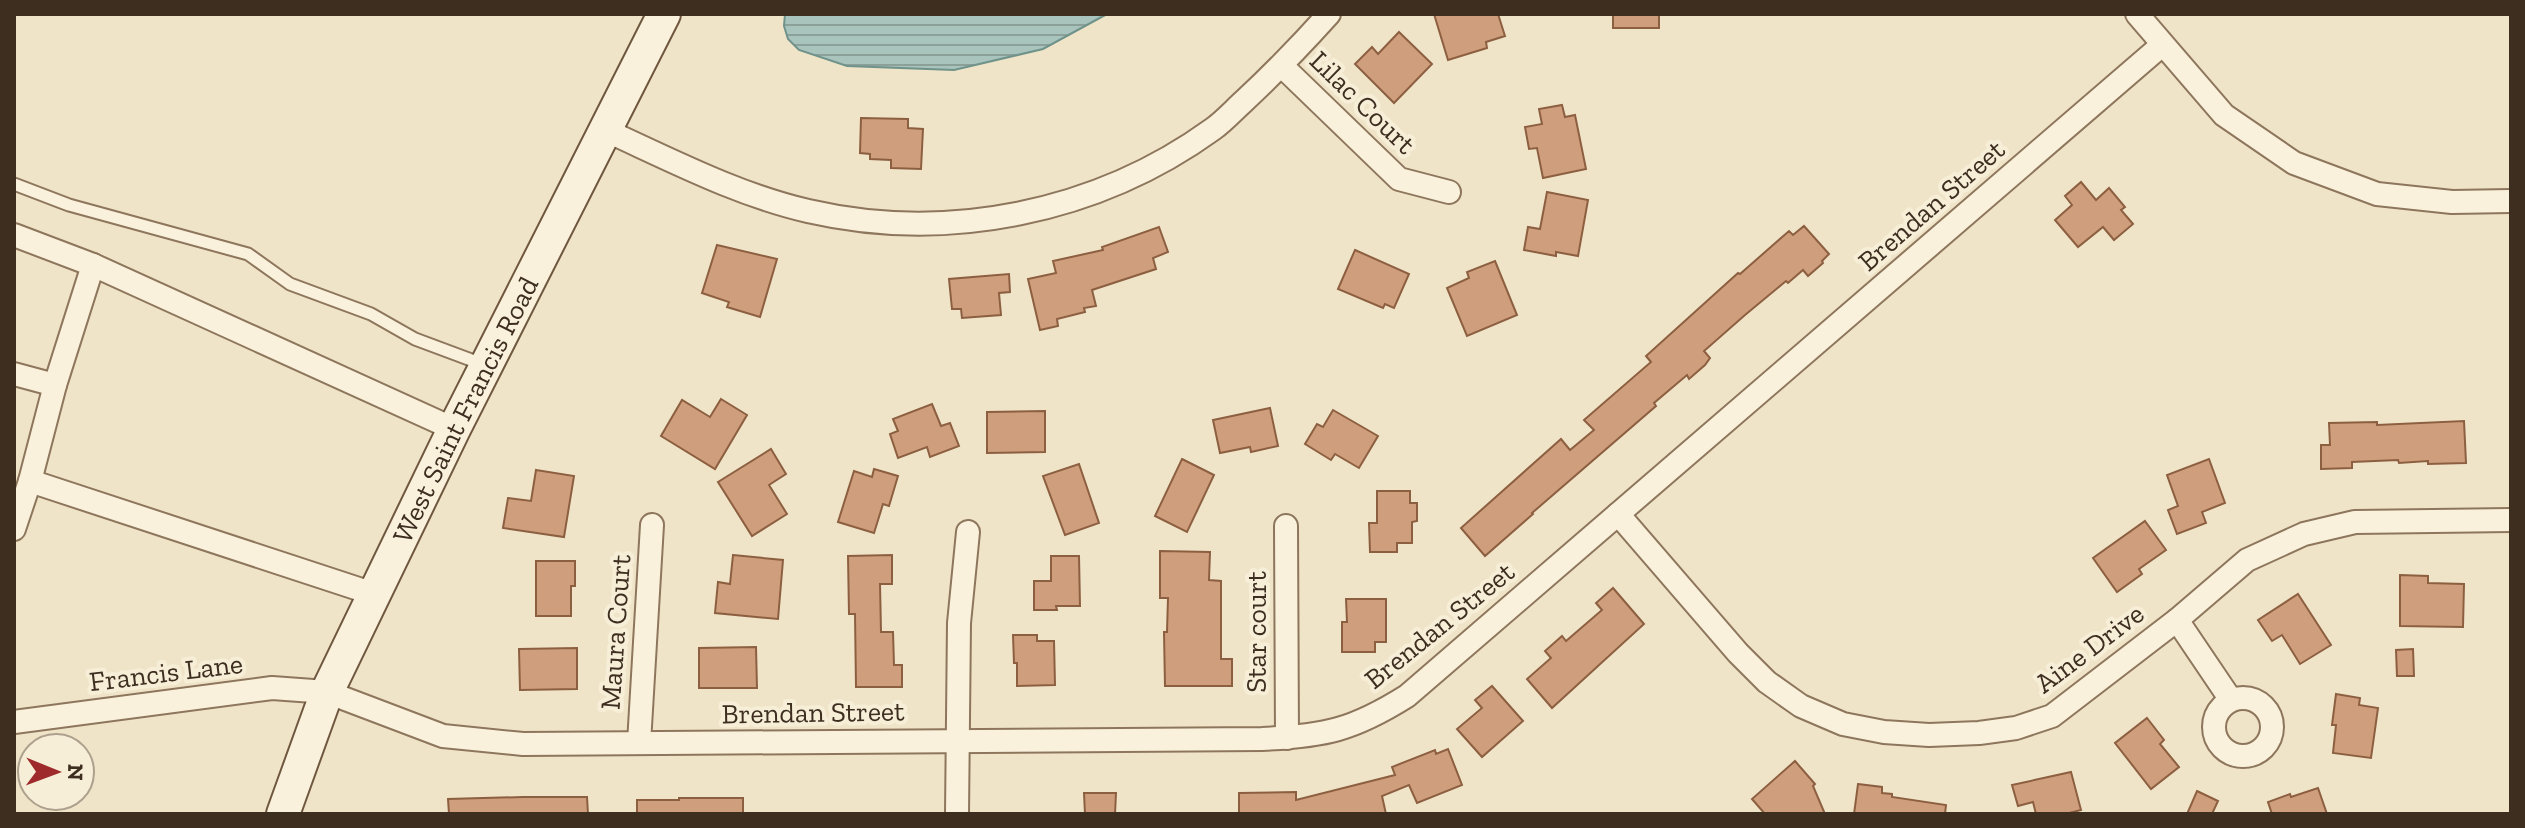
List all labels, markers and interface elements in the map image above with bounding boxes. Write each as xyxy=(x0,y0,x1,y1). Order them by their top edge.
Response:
street label: Lilac Court xyxy=(1303,44,1423,161)
street label: Brendan Street xyxy=(1851,133,2012,278)
street label: West Saint Francis Road xyxy=(386,271,545,548)
street label: Maura Court xyxy=(594,553,637,711)
street label: Brendan Street xyxy=(1358,555,1521,696)
street label: Star court xyxy=(1240,571,1273,693)
street label: Aine Drive xyxy=(2028,597,2150,700)
street label: Francis Lane xyxy=(87,647,245,698)
street label: Brendan Street xyxy=(721,694,905,731)
north arrow xyxy=(16,732,96,812)
text: N xyxy=(62,764,89,781)

